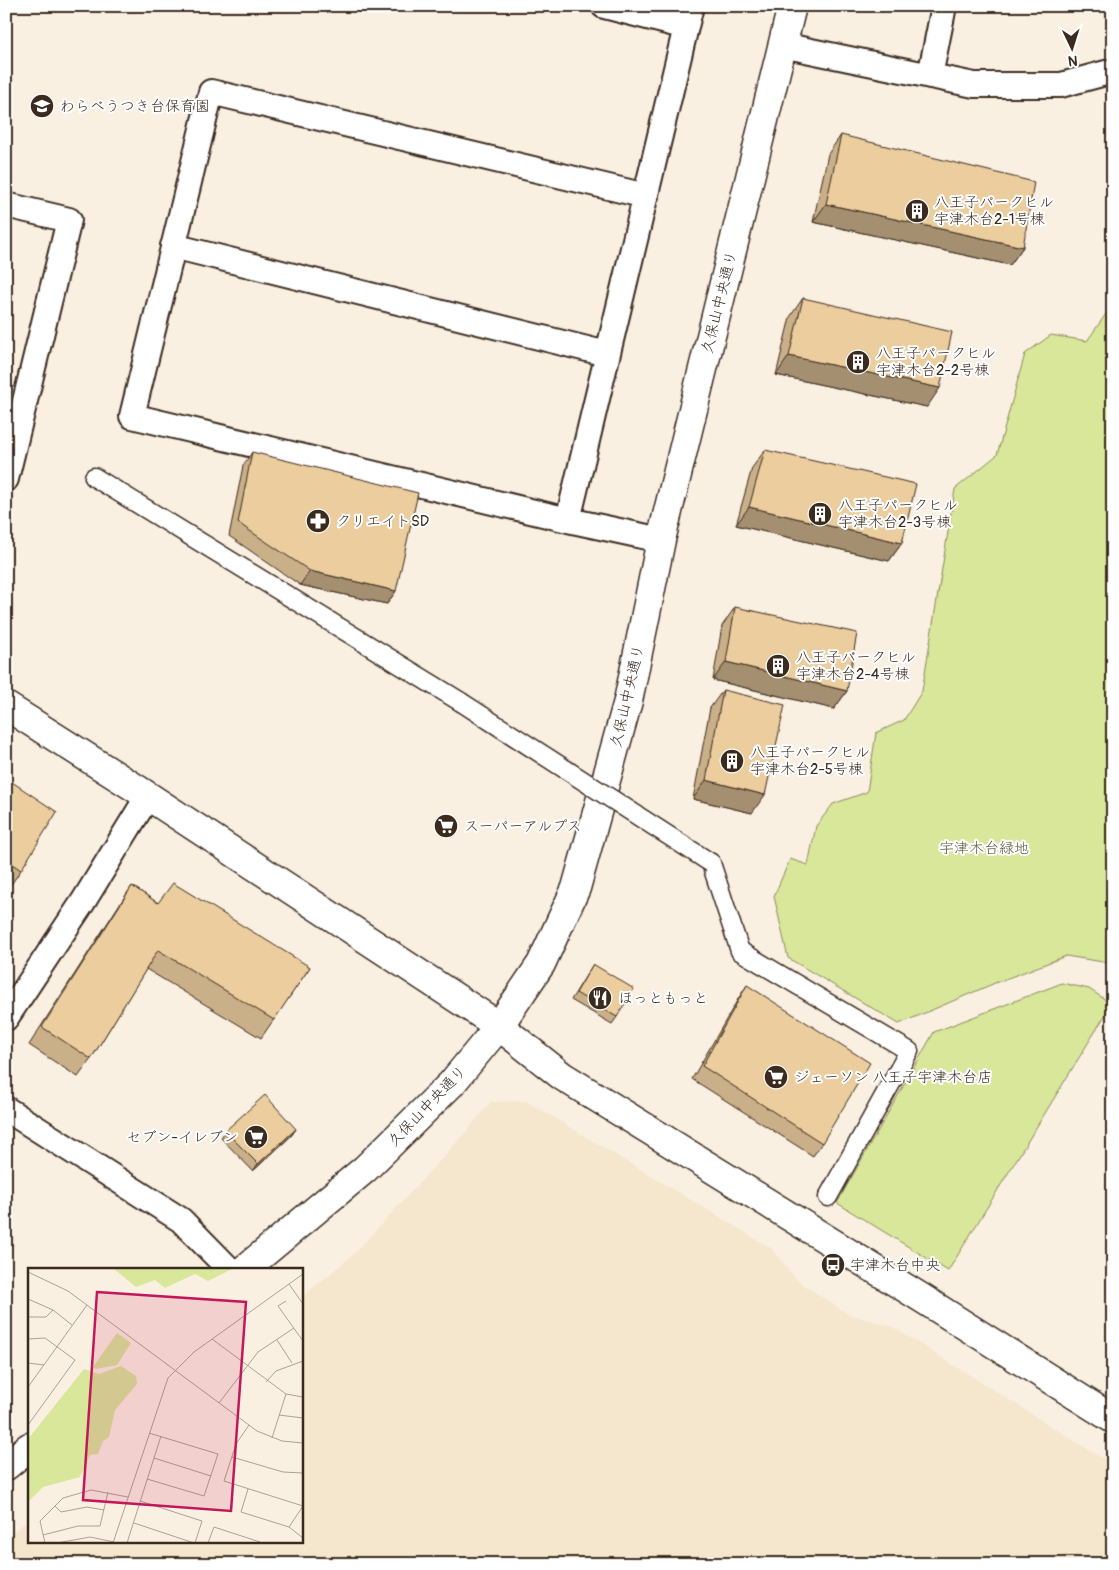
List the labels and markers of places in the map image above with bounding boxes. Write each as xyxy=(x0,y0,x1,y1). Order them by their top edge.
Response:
school or university icon: わらべうつき台保育園 xyxy=(29,93,55,119)
place label: わらべうつき台保育園 xyxy=(60,97,210,116)
place label: 八王子パークヒル 宇津木台2-1号棟 xyxy=(934,193,1054,229)
building icon: 八王子パークヒル 宇津木台2-1号棟 xyxy=(904,198,930,224)
place label: 八王子パークヒル 宇津木台2-2号棟 xyxy=(876,344,996,380)
building icon: 八王子パークヒル 宇津木台2-2号棟 xyxy=(845,349,871,375)
place label: 八王子パークヒル 宇津木台2-3号棟 xyxy=(838,496,958,532)
building icon: 八王子パークヒル 宇津木台2-3号棟 xyxy=(807,501,833,527)
pharmacy icon: クリエイトSD xyxy=(305,508,331,534)
place label: クリエイトSD xyxy=(336,512,429,531)
place label: 八王子パークヒル 宇津木台2-4号棟 xyxy=(796,648,916,684)
building icon: 八王子パークヒル 宇津木台2-4号棟 xyxy=(765,653,791,679)
place label: 八王子パークヒル 宇津木台2-5号棟 xyxy=(750,743,870,779)
building icon: 八王子パークヒル 宇津木台2-5号棟 xyxy=(719,748,745,774)
supermarket icon: スーパーアルプス xyxy=(433,813,459,839)
place label: スーパーアルプス xyxy=(464,817,582,836)
restaurant icon: ほっともっと xyxy=(587,985,613,1011)
place label: ほっともっと xyxy=(618,989,708,1008)
supermarket icon: ジェーソン 八王子宇津木台店 xyxy=(763,1064,789,1090)
place label: ジェーソン 八王子宇津木台店 xyxy=(794,1068,992,1087)
supermarket icon: セブン-イレブン xyxy=(243,1124,269,1150)
place label: セブン-イレブン xyxy=(127,1128,238,1147)
bus stop icon: 宇津木台中央 xyxy=(820,1252,846,1278)
place label: 宇津木台中央 xyxy=(850,1256,940,1275)

